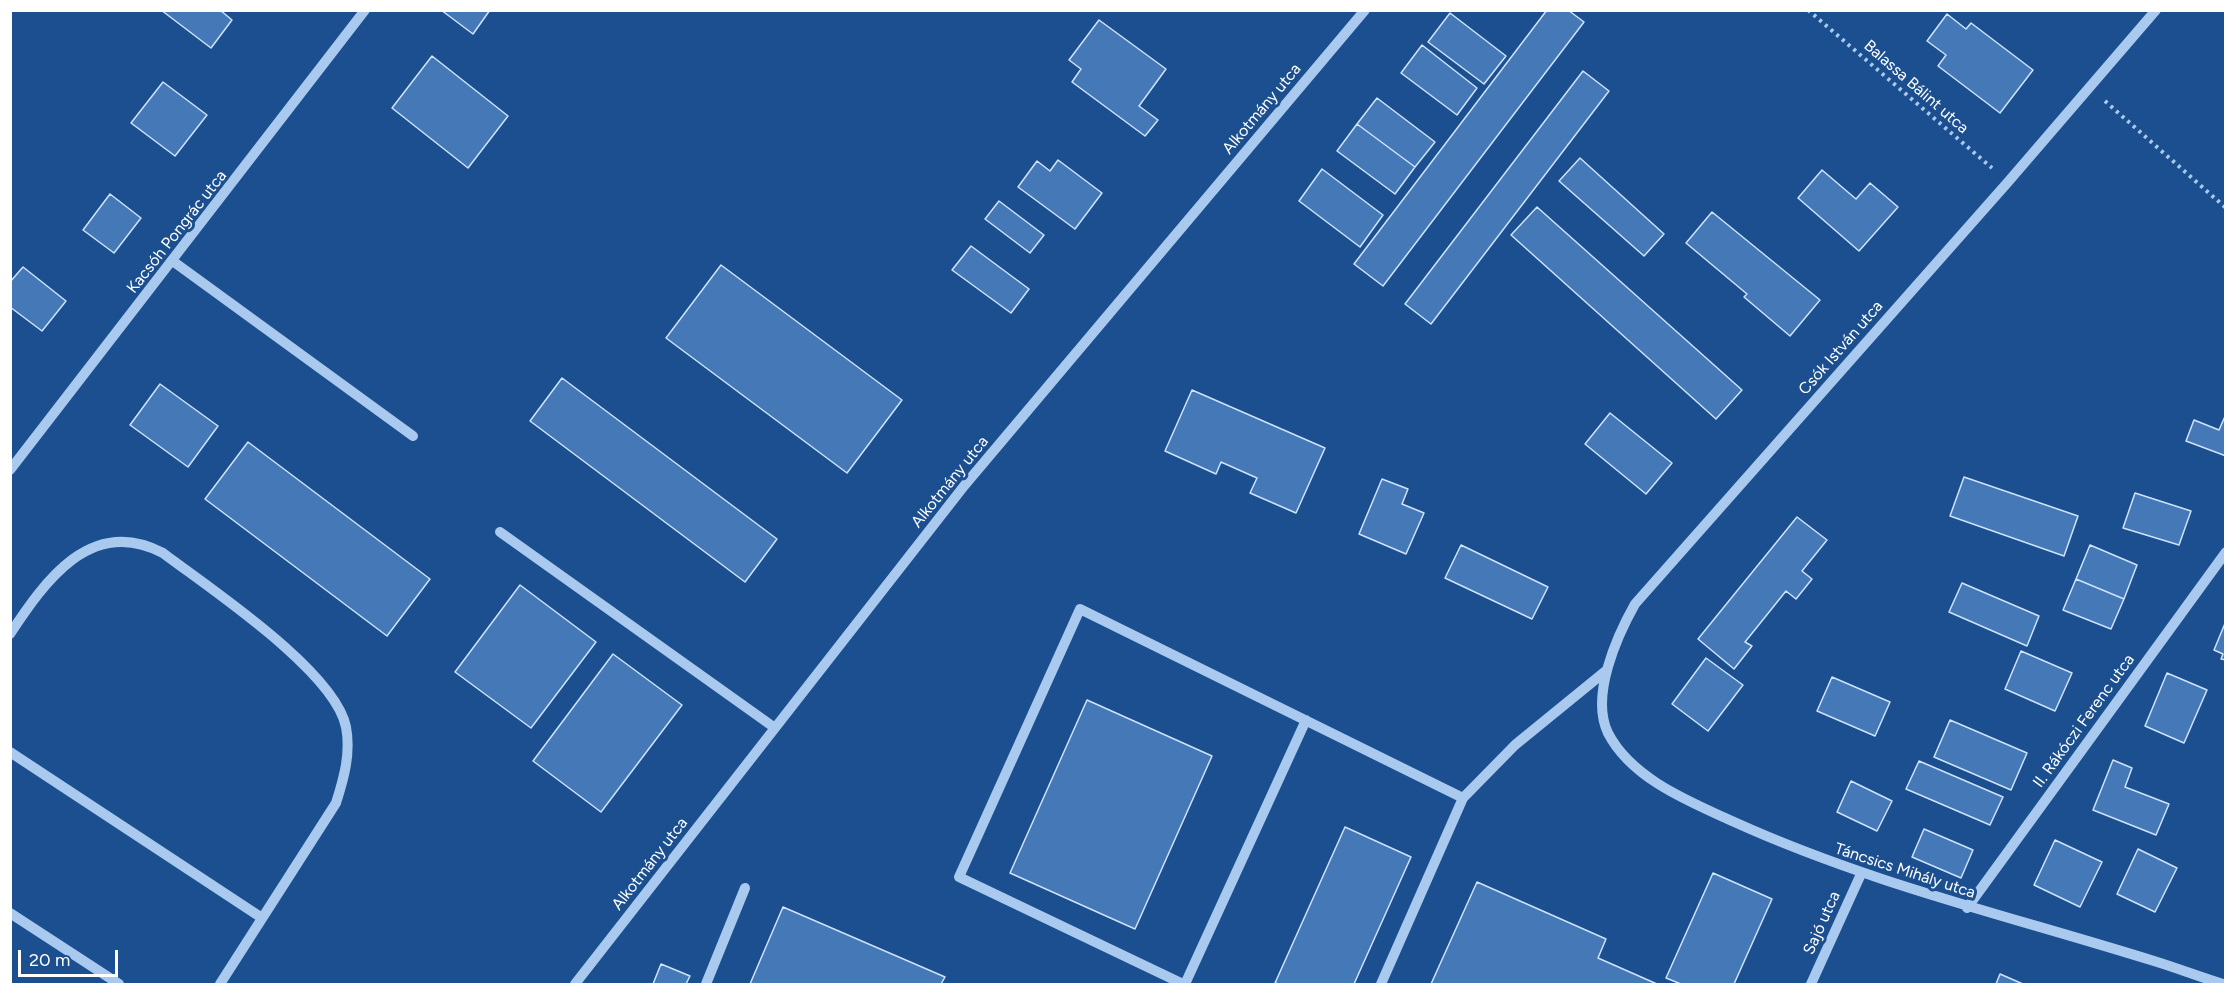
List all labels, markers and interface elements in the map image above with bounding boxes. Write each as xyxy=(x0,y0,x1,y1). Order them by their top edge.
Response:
street label: Balassa Bálint utca xyxy=(1860,36,1972,138)
street label: Alkotmány utca xyxy=(1219,60,1305,158)
street label: Kacsóh Pongrác utca xyxy=(123,167,231,297)
street label: Csók István utca xyxy=(1795,297,1887,399)
street label: Alkotmány utca xyxy=(907,432,993,532)
street label: II. Rákóczi Ferenc utca xyxy=(2029,651,2139,791)
street label: Alkotmány utca xyxy=(608,814,692,914)
street label: Táncsics Mihály utca xyxy=(1832,839,1978,903)
street label: Sajó utca xyxy=(1800,888,1844,958)
scale bar xyxy=(21,938,122,976)
text: 20 m xyxy=(29,949,70,971)

